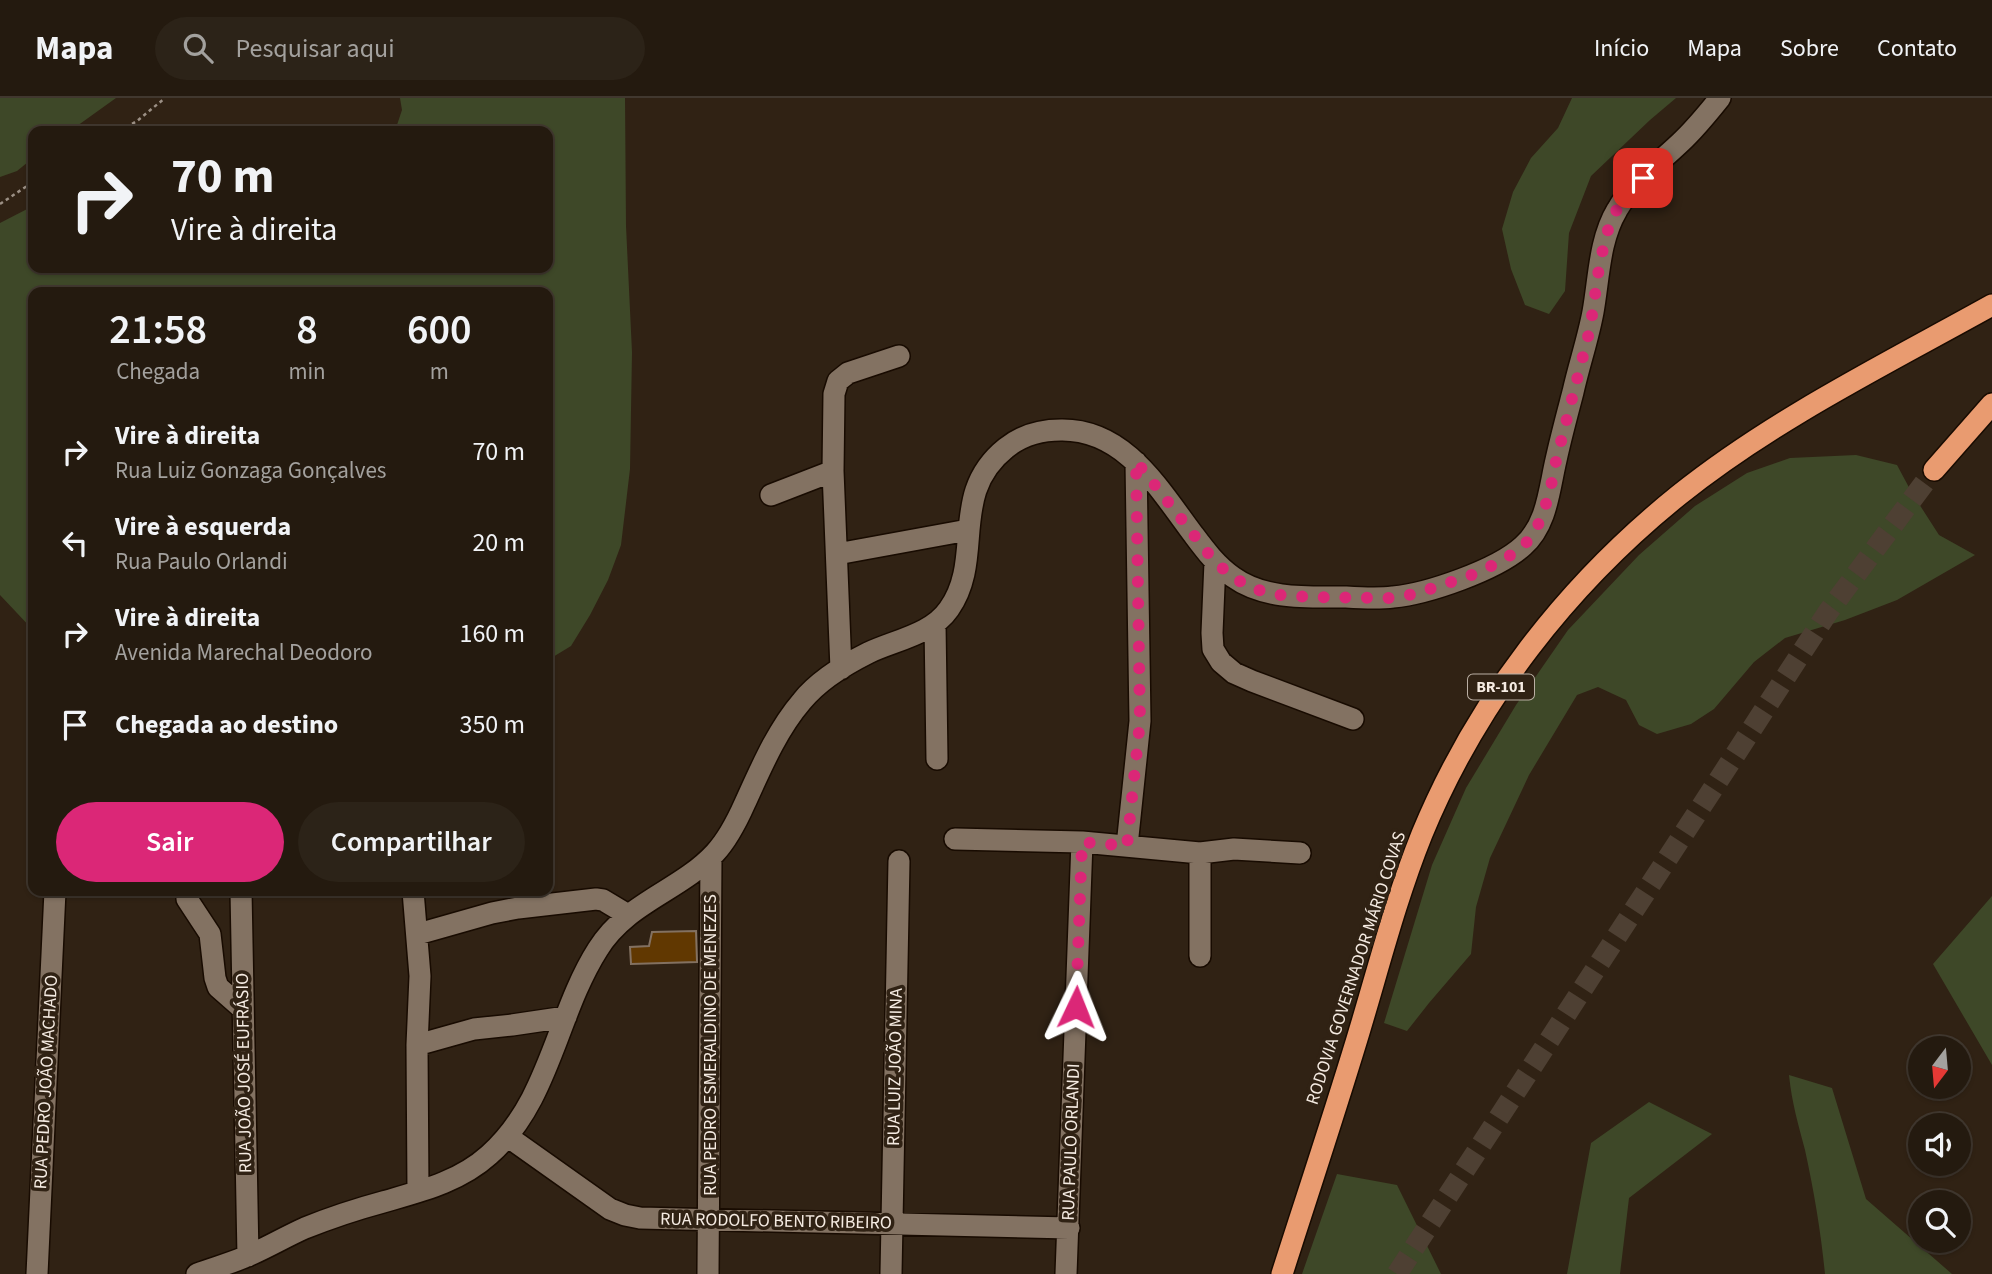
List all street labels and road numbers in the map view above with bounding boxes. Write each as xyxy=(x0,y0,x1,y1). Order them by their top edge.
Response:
road number: BR-101 xyxy=(1468,674,1534,700)
street label: RODOVIA GOVERNADOR MÁRIO COVAS xyxy=(1300,828,1412,1108)
street label: RUA PEDRO ESMERALDINO DE MENEZES xyxy=(698,894,723,1196)
street label: RUA JOÃO JOSÉ EUFRÁSIO xyxy=(230,973,258,1173)
street label: RUA PEDRO JOÃO MACHADO xyxy=(28,974,64,1190)
street label: RUA LUIZ JOÃO MINA xyxy=(881,988,909,1146)
street label: RUA PAULO ORLANDI xyxy=(1056,1063,1086,1221)
street label: RUA RODOLFO BENTO RIBEIRO xyxy=(660,1206,892,1236)

